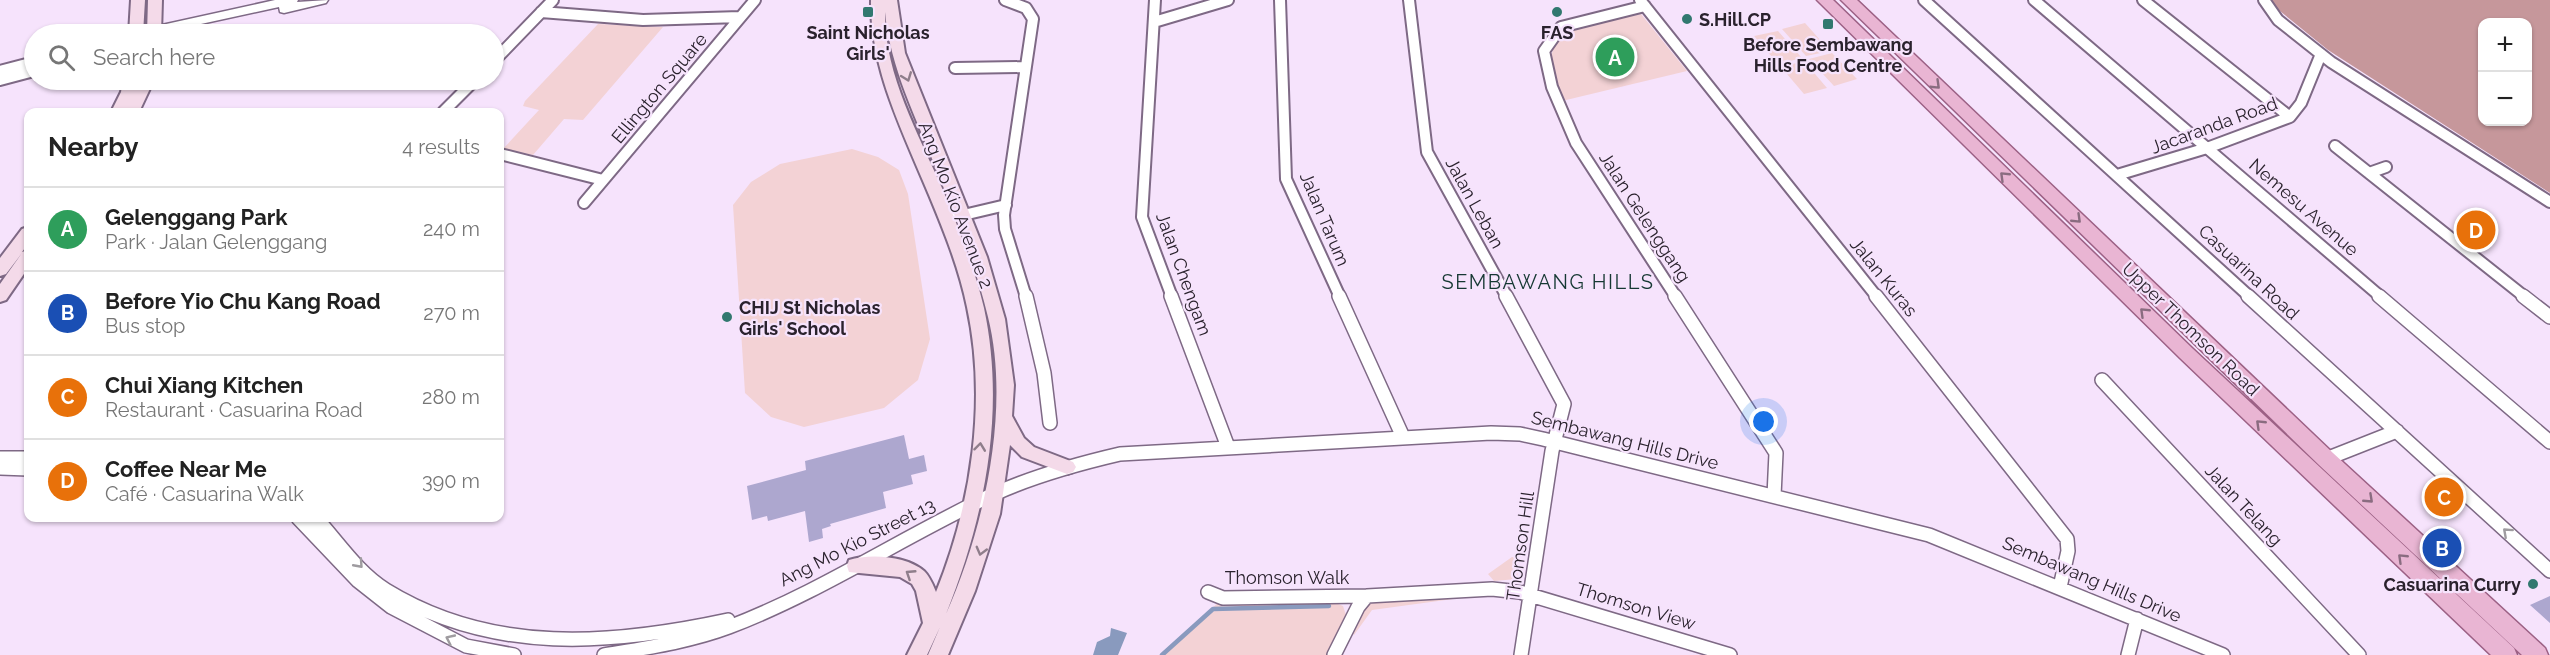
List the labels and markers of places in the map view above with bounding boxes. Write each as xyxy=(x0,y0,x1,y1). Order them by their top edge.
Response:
marker: Saint Nicholas Girls' xyxy=(861,5,875,19)
marker: FAS xyxy=(1550,5,1564,19)
place label: S.Hill.CP xyxy=(1699,9,1771,30)
marker: S.Hill.CP xyxy=(1680,12,1694,26)
marker: Before Sembawang Hills Food Centre xyxy=(1821,17,1835,31)
place label: Saint Nicholas Girls' xyxy=(806,22,930,64)
place label: FAS xyxy=(1541,22,1573,43)
pin: A xyxy=(1596,34,1634,80)
place label: Before Sembawang Hills Food Centre xyxy=(1743,34,1913,76)
pin: D xyxy=(2456,208,2496,252)
place label: CHIJ St Nicholas Girls' School xyxy=(739,297,880,339)
marker: CHIJ St Nicholas Girls' School xyxy=(720,310,734,324)
pin: C xyxy=(2424,474,2464,520)
pin: B xyxy=(2422,526,2462,570)
place label: Casuarina Curry xyxy=(2384,574,2521,595)
marker: Casuarina Curry xyxy=(2526,577,2540,591)

